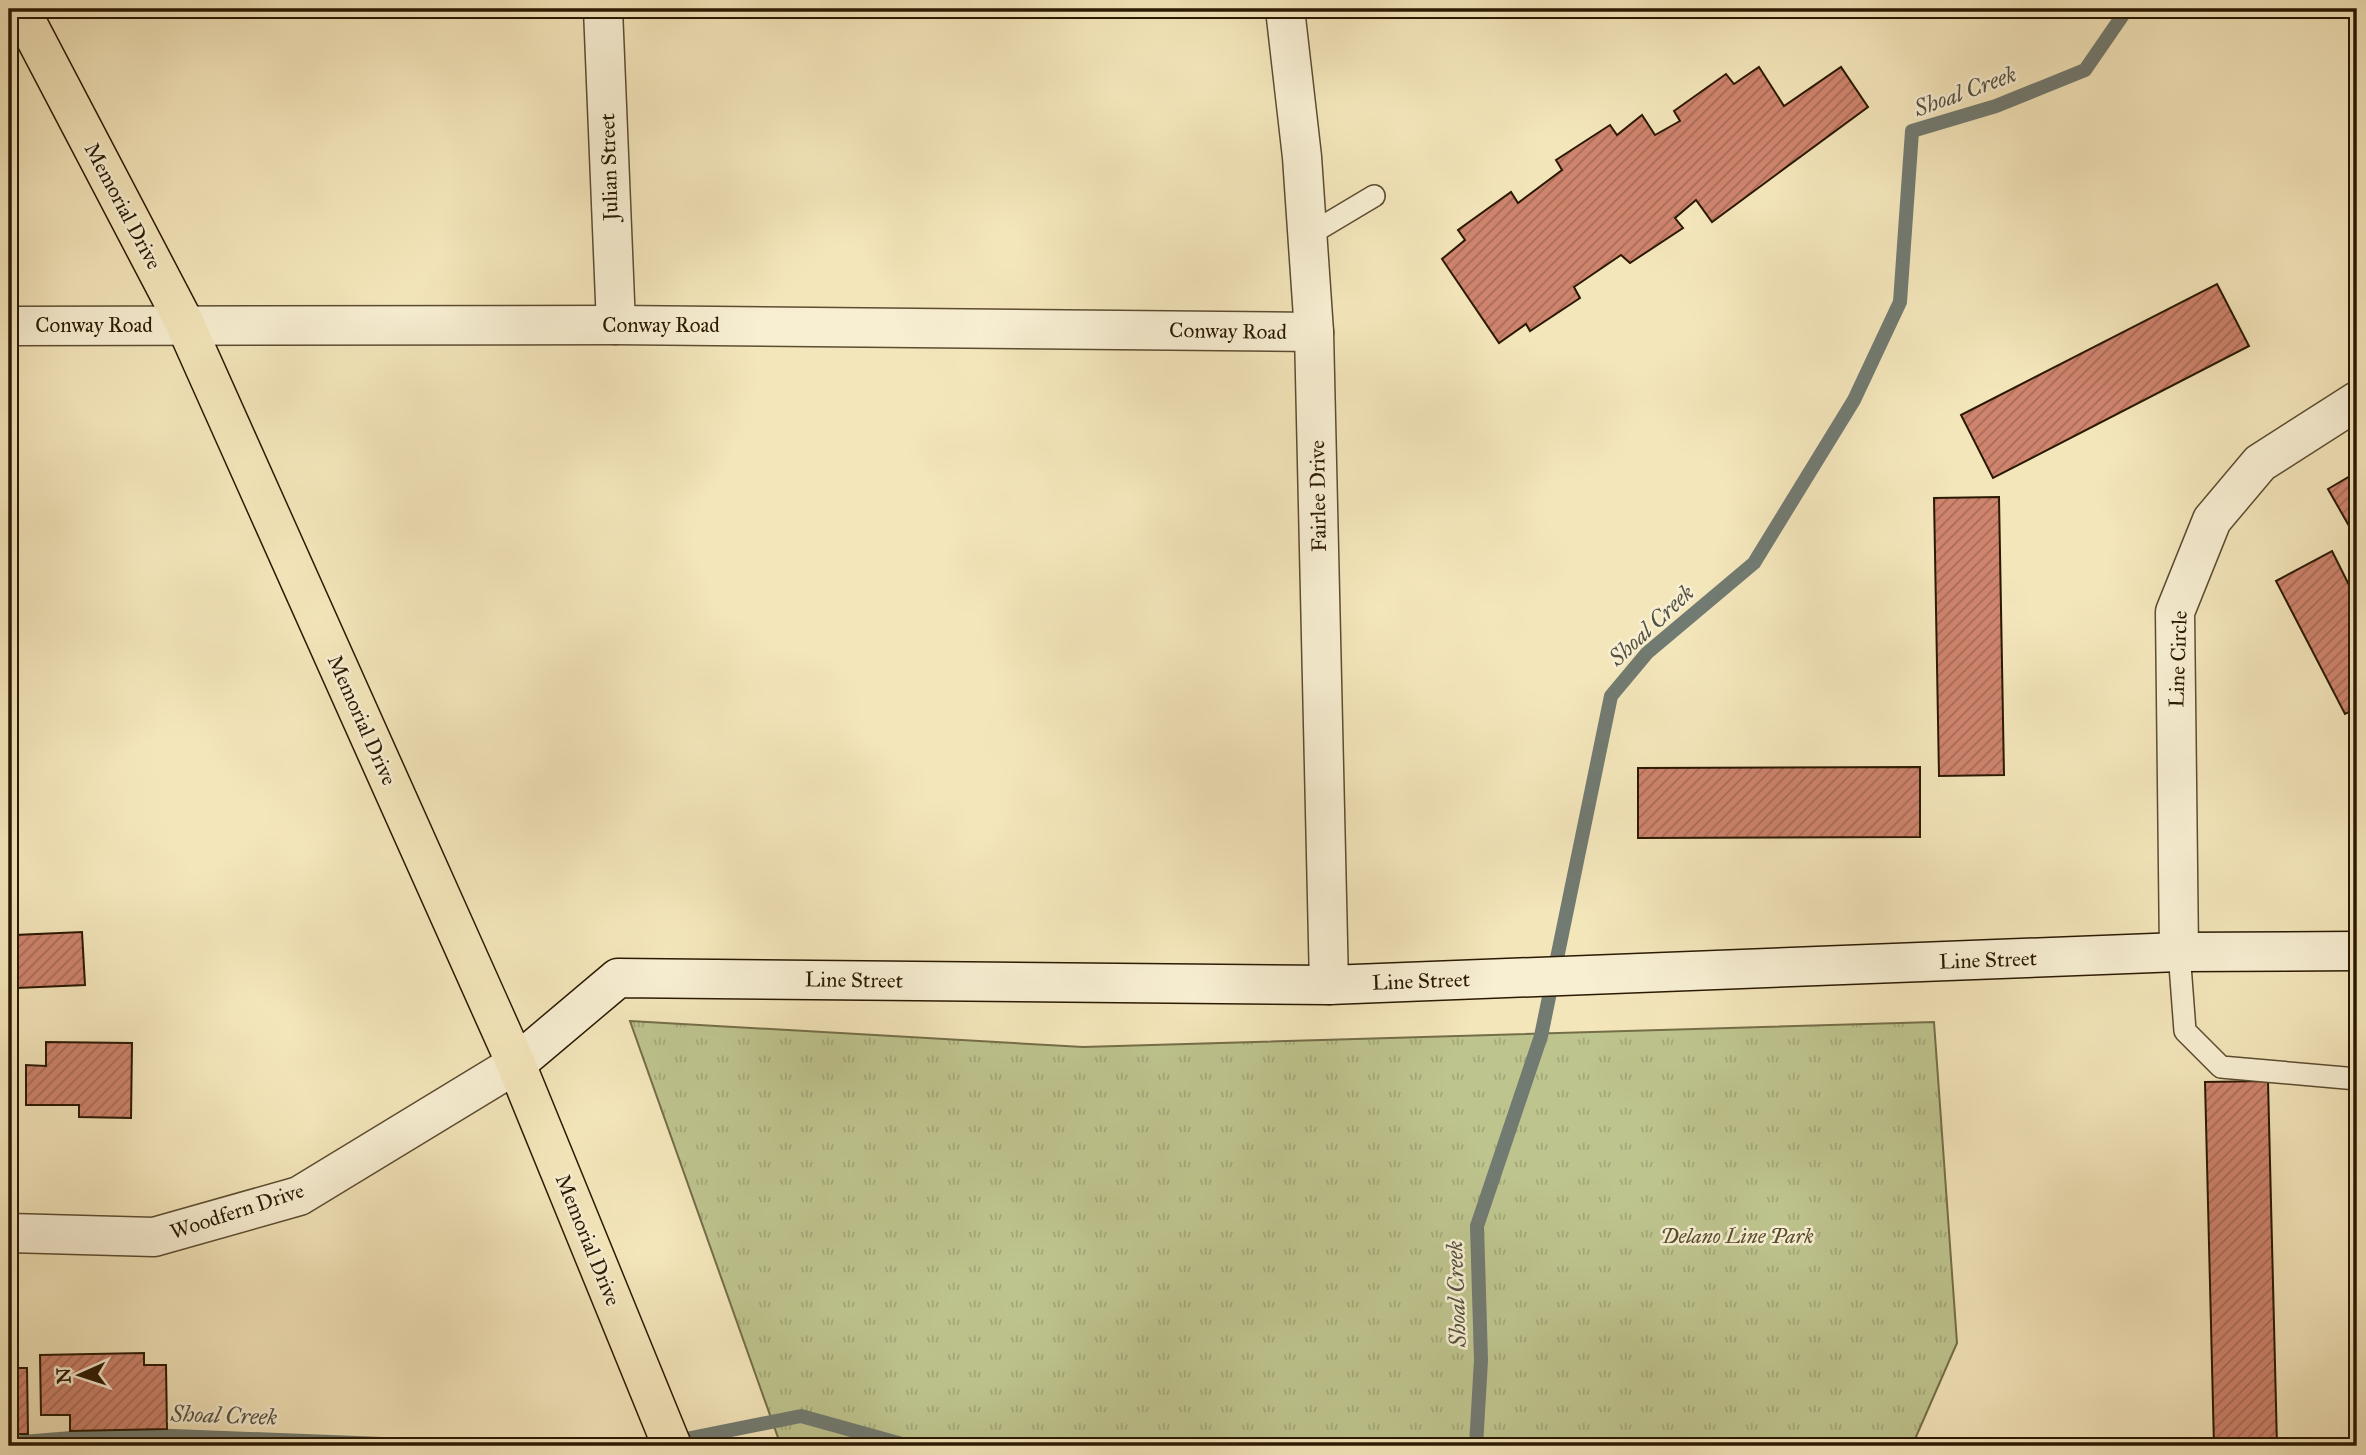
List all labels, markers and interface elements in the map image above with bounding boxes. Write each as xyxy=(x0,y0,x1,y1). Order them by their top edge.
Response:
water label: Shoal Creek xyxy=(1909,60,2020,123)
street label: Julian Street xyxy=(594,112,624,223)
street label: Memorial Drive xyxy=(79,138,167,274)
street label: Conway Road xyxy=(35,312,153,338)
street label: Conway Road xyxy=(602,312,720,338)
street label: Conway Road xyxy=(1169,317,1287,345)
street label: Fairlee Drive xyxy=(1304,440,1332,552)
water label: Shoal Creek xyxy=(1602,578,1700,672)
street label: Line Circle xyxy=(2163,610,2193,708)
street label: Memorial Drive xyxy=(322,651,402,789)
street label: Line Street xyxy=(1939,945,2038,975)
street label: Line Street xyxy=(805,966,904,994)
street label: Line Street xyxy=(1372,966,1471,996)
street label: Memorial Drive xyxy=(550,1170,626,1310)
street label: Woodfern Drive xyxy=(167,1177,307,1245)
park label: Delano Line Park xyxy=(1660,1223,1814,1249)
water label: Shoal Creek xyxy=(1440,1240,1472,1349)
north arrow xyxy=(46,1340,116,1410)
text: N xyxy=(52,1367,75,1385)
water label: Shoal Creek xyxy=(169,1399,278,1431)

